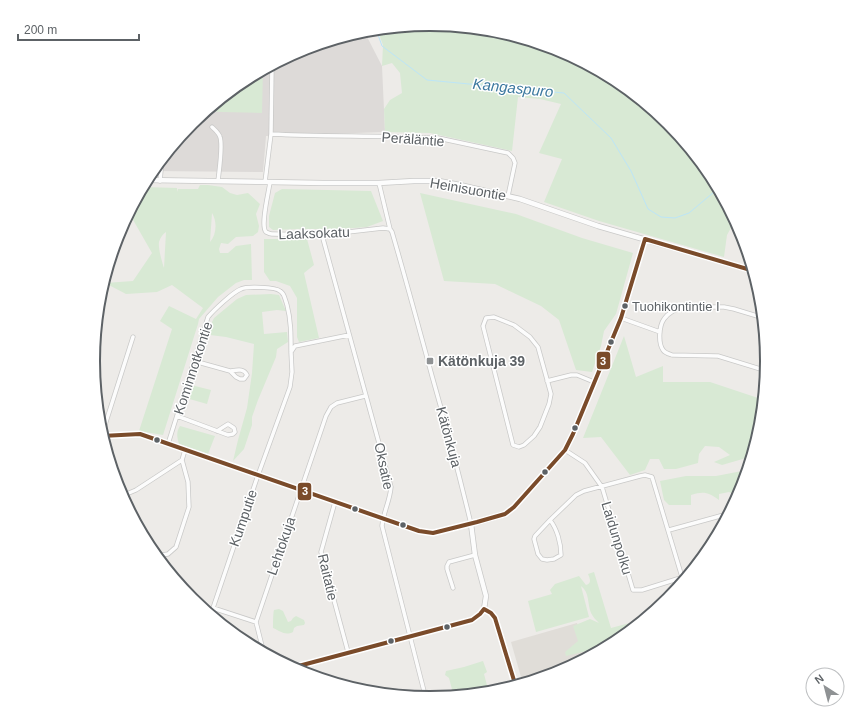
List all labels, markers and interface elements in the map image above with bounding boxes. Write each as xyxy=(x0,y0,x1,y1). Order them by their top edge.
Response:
scale bar xyxy=(18,16,139,42)
text: 200 m xyxy=(24,23,57,37)
water label: Kangaspuro xyxy=(472,75,554,100)
street label: Peräläntie xyxy=(381,129,445,149)
street label: Heinisuontie xyxy=(429,174,508,204)
street label: Laaksokatu xyxy=(278,224,350,242)
place label: Tuohikontintie I xyxy=(632,299,720,314)
marker: Tuohikontintie I xyxy=(620,301,630,311)
street label: Kominnotkontie xyxy=(170,319,216,416)
unlabelled marker xyxy=(606,337,616,347)
line badge: 3 xyxy=(596,351,611,370)
place label: Kätönkuja 39 xyxy=(438,353,525,369)
text: 3 xyxy=(600,355,606,367)
marker: Kätönkuja 39 xyxy=(425,356,435,366)
street label: Kätönkuja xyxy=(433,405,465,469)
unlabelled marker xyxy=(570,423,580,433)
unlabelled marker xyxy=(152,435,162,445)
street label: Oksatie xyxy=(371,441,397,491)
unlabelled marker xyxy=(540,467,550,477)
line badge: 3 xyxy=(297,482,312,501)
text: 3 xyxy=(302,485,308,497)
street label: Kumputie xyxy=(226,487,260,549)
street label: Laidunpolku xyxy=(598,500,636,576)
unlabelled marker xyxy=(350,504,360,514)
street label: Lehtokuja xyxy=(264,514,299,577)
unlabelled marker xyxy=(398,520,408,530)
street label: Raitatie xyxy=(315,552,341,602)
unlabelled marker xyxy=(442,622,452,632)
unlabelled marker xyxy=(386,636,396,646)
north arrow xyxy=(805,667,845,707)
text: N xyxy=(812,672,826,686)

